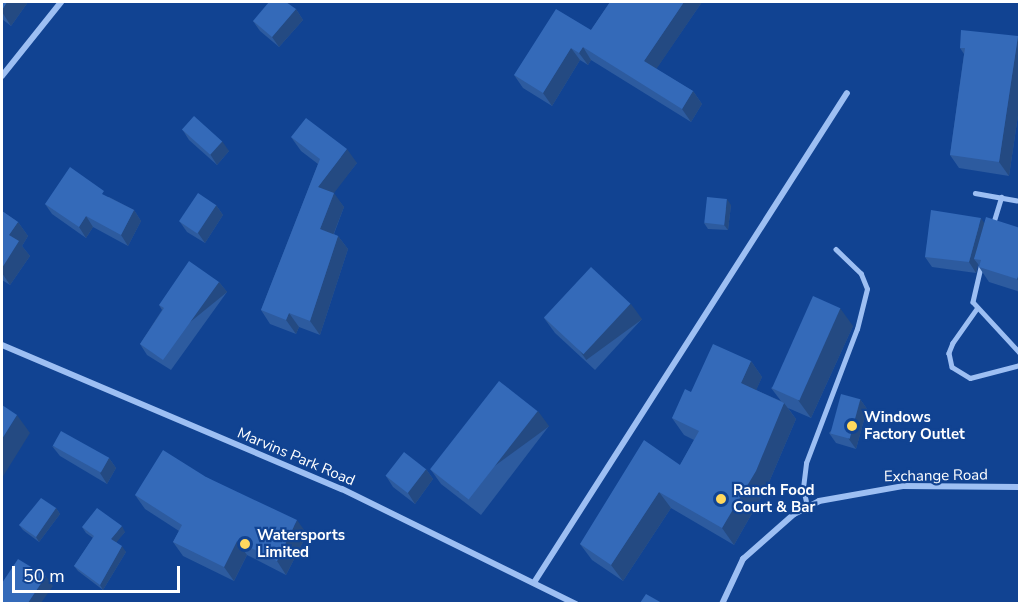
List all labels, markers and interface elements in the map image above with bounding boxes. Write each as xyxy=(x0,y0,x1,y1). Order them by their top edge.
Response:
place label: Windows Factory Outlet xyxy=(864,408,965,443)
marker: Windows Factory Outlet xyxy=(845,419,859,433)
street label: Marvins Park Road xyxy=(234,424,358,490)
street label: Exchange Road xyxy=(884,466,988,486)
place label: Ranch Food Court & Bar xyxy=(733,481,815,516)
marker: Ranch Food Court & Bar xyxy=(714,492,728,506)
place label: Watersports Limited xyxy=(257,526,345,561)
marker: Watersports Limited xyxy=(238,537,252,551)
scale bar xyxy=(15,554,183,592)
text: 50 m xyxy=(23,564,65,588)

